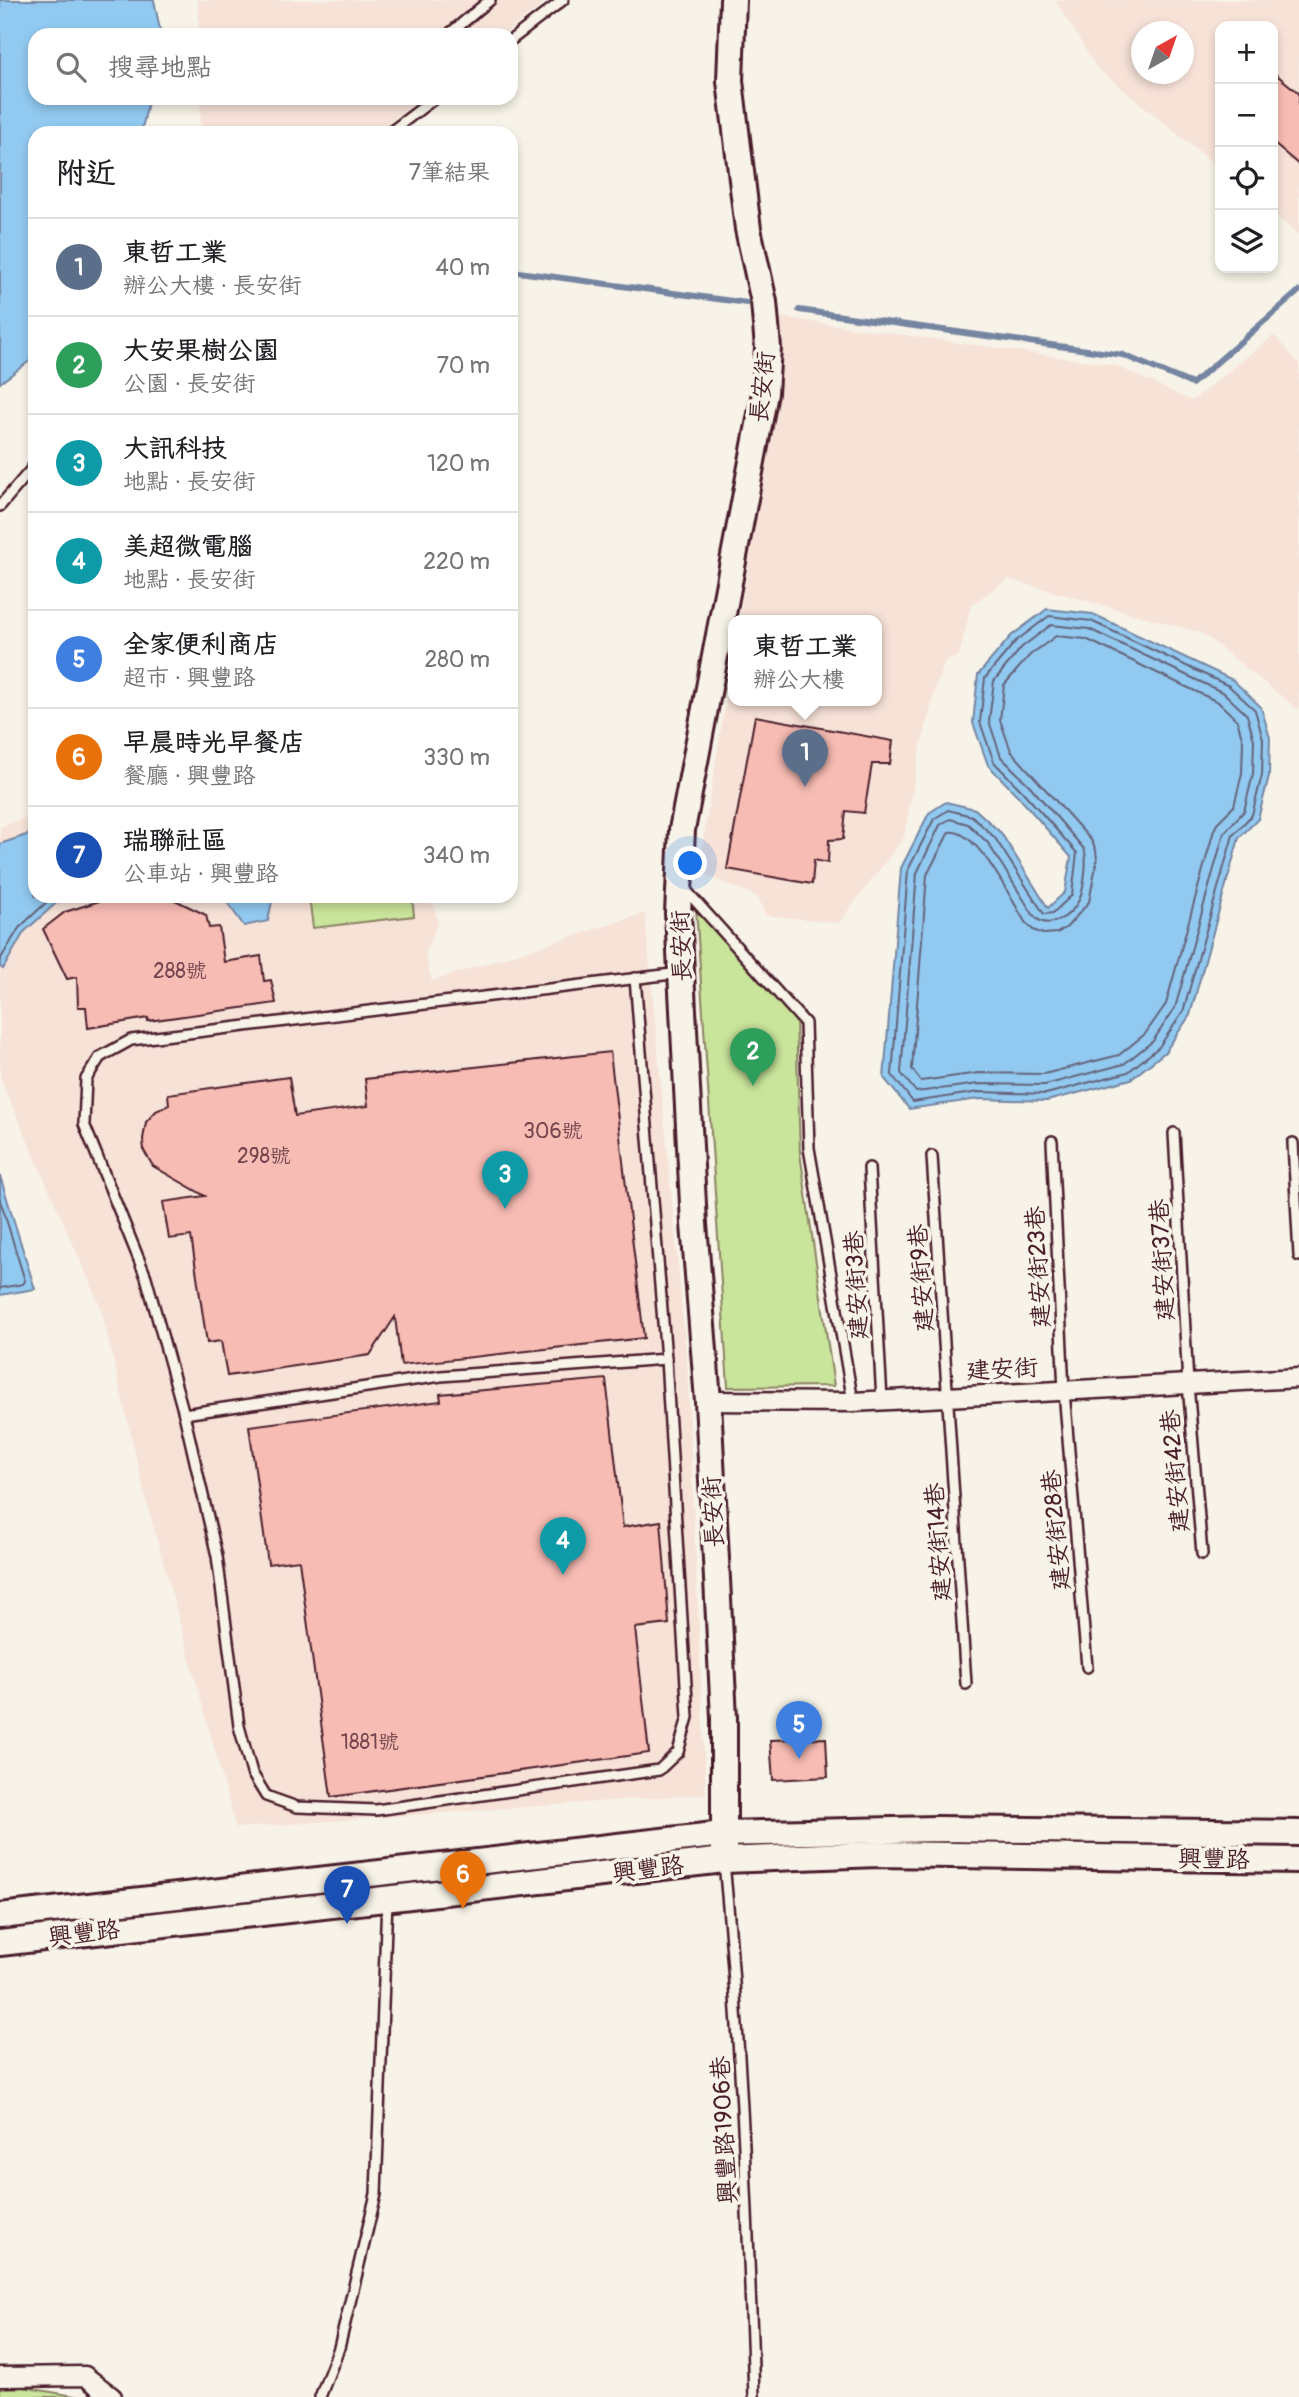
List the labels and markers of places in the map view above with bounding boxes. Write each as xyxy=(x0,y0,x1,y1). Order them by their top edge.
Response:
pin: 1 xyxy=(782,729,828,787)
pin: 2 xyxy=(730,1028,776,1086)
pin: 3 xyxy=(482,1151,528,1209)
pin: 4 xyxy=(540,1517,586,1575)
pin: 5 xyxy=(776,1701,822,1759)
pin: 6 xyxy=(440,1851,486,1909)
pin: 7 xyxy=(324,1866,370,1924)

